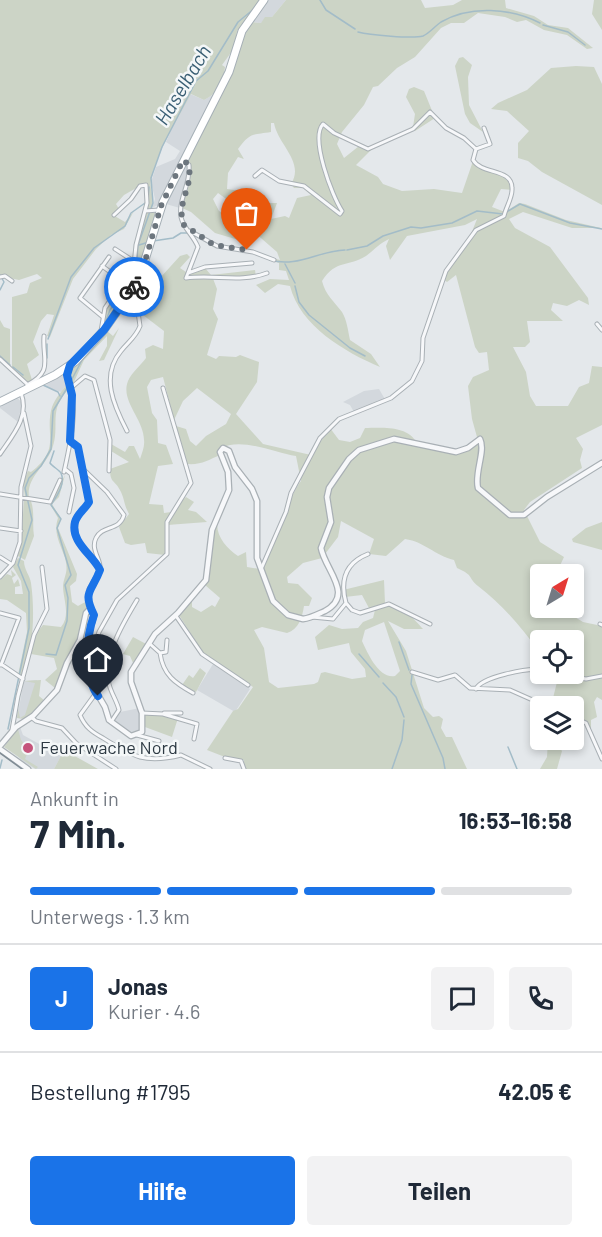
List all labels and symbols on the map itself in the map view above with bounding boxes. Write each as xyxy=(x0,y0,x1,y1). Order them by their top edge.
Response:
water label: Haselbach xyxy=(149,40,215,129)
pin xyxy=(221,188,272,250)
courier xyxy=(104,257,164,317)
north arrow xyxy=(530,564,584,618)
pin xyxy=(72,634,123,696)
place label: Feuerwache Nord xyxy=(40,736,178,758)
marker: Feuerwache Nord xyxy=(21,741,35,755)

